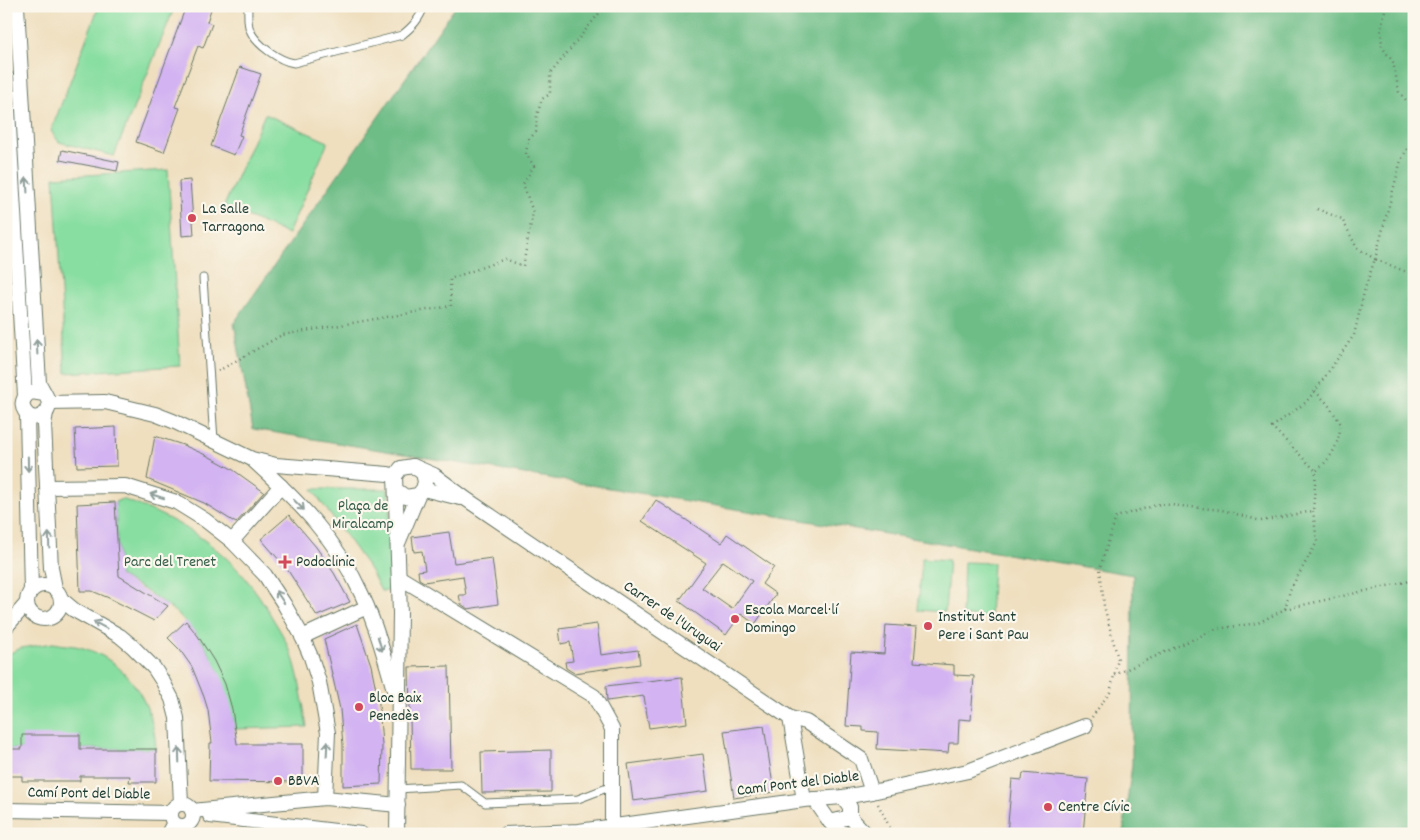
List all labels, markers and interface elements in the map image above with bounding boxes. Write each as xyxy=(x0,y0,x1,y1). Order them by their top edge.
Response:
one-way arrow xyxy=(23,177,32,193)
place label: La Salle Tarragona xyxy=(202,198,265,239)
marker: La Salle Tarragona xyxy=(186,212,198,224)
one-way arrow xyxy=(32,339,41,355)
one-way arrow xyxy=(24,455,33,471)
one-way arrow xyxy=(149,490,165,500)
park label: Plaça de Miralcamp xyxy=(332,495,394,536)
one-way arrow xyxy=(293,498,305,510)
one-way arrow xyxy=(45,532,54,548)
park label: Parc del Trenet xyxy=(124,551,216,574)
place label: Podoclinic xyxy=(296,551,355,574)
marker: Podoclinic xyxy=(278,555,292,569)
street label: Carrer de l'Uruguai xyxy=(618,576,726,658)
one-way arrow xyxy=(274,590,284,604)
place label: Escola Marcel·lí Domingo xyxy=(745,599,839,640)
place label: Institut Sant Pere i Sant Pau xyxy=(938,606,1029,647)
marker: Escola Marcel·lí Domingo xyxy=(729,613,741,625)
one-way arrow xyxy=(93,620,108,630)
marker: Institut Sant Pere i Sant Pau xyxy=(922,620,934,632)
one-way arrow xyxy=(376,635,386,651)
place label: Bloc Baix Penedès xyxy=(369,687,422,728)
marker: Bloc Baix Penedès xyxy=(353,701,365,713)
one-way arrow xyxy=(322,742,332,758)
one-way arrow xyxy=(174,748,183,764)
street label: Camí Pont del Diable xyxy=(736,765,860,803)
place label: BBVA xyxy=(288,770,320,793)
marker: BBVA xyxy=(272,775,284,787)
street label: Camí Pont del Diable xyxy=(27,781,151,807)
place label: Centre Cívic xyxy=(1058,796,1130,819)
marker: Centre Cívic xyxy=(1042,801,1054,813)

